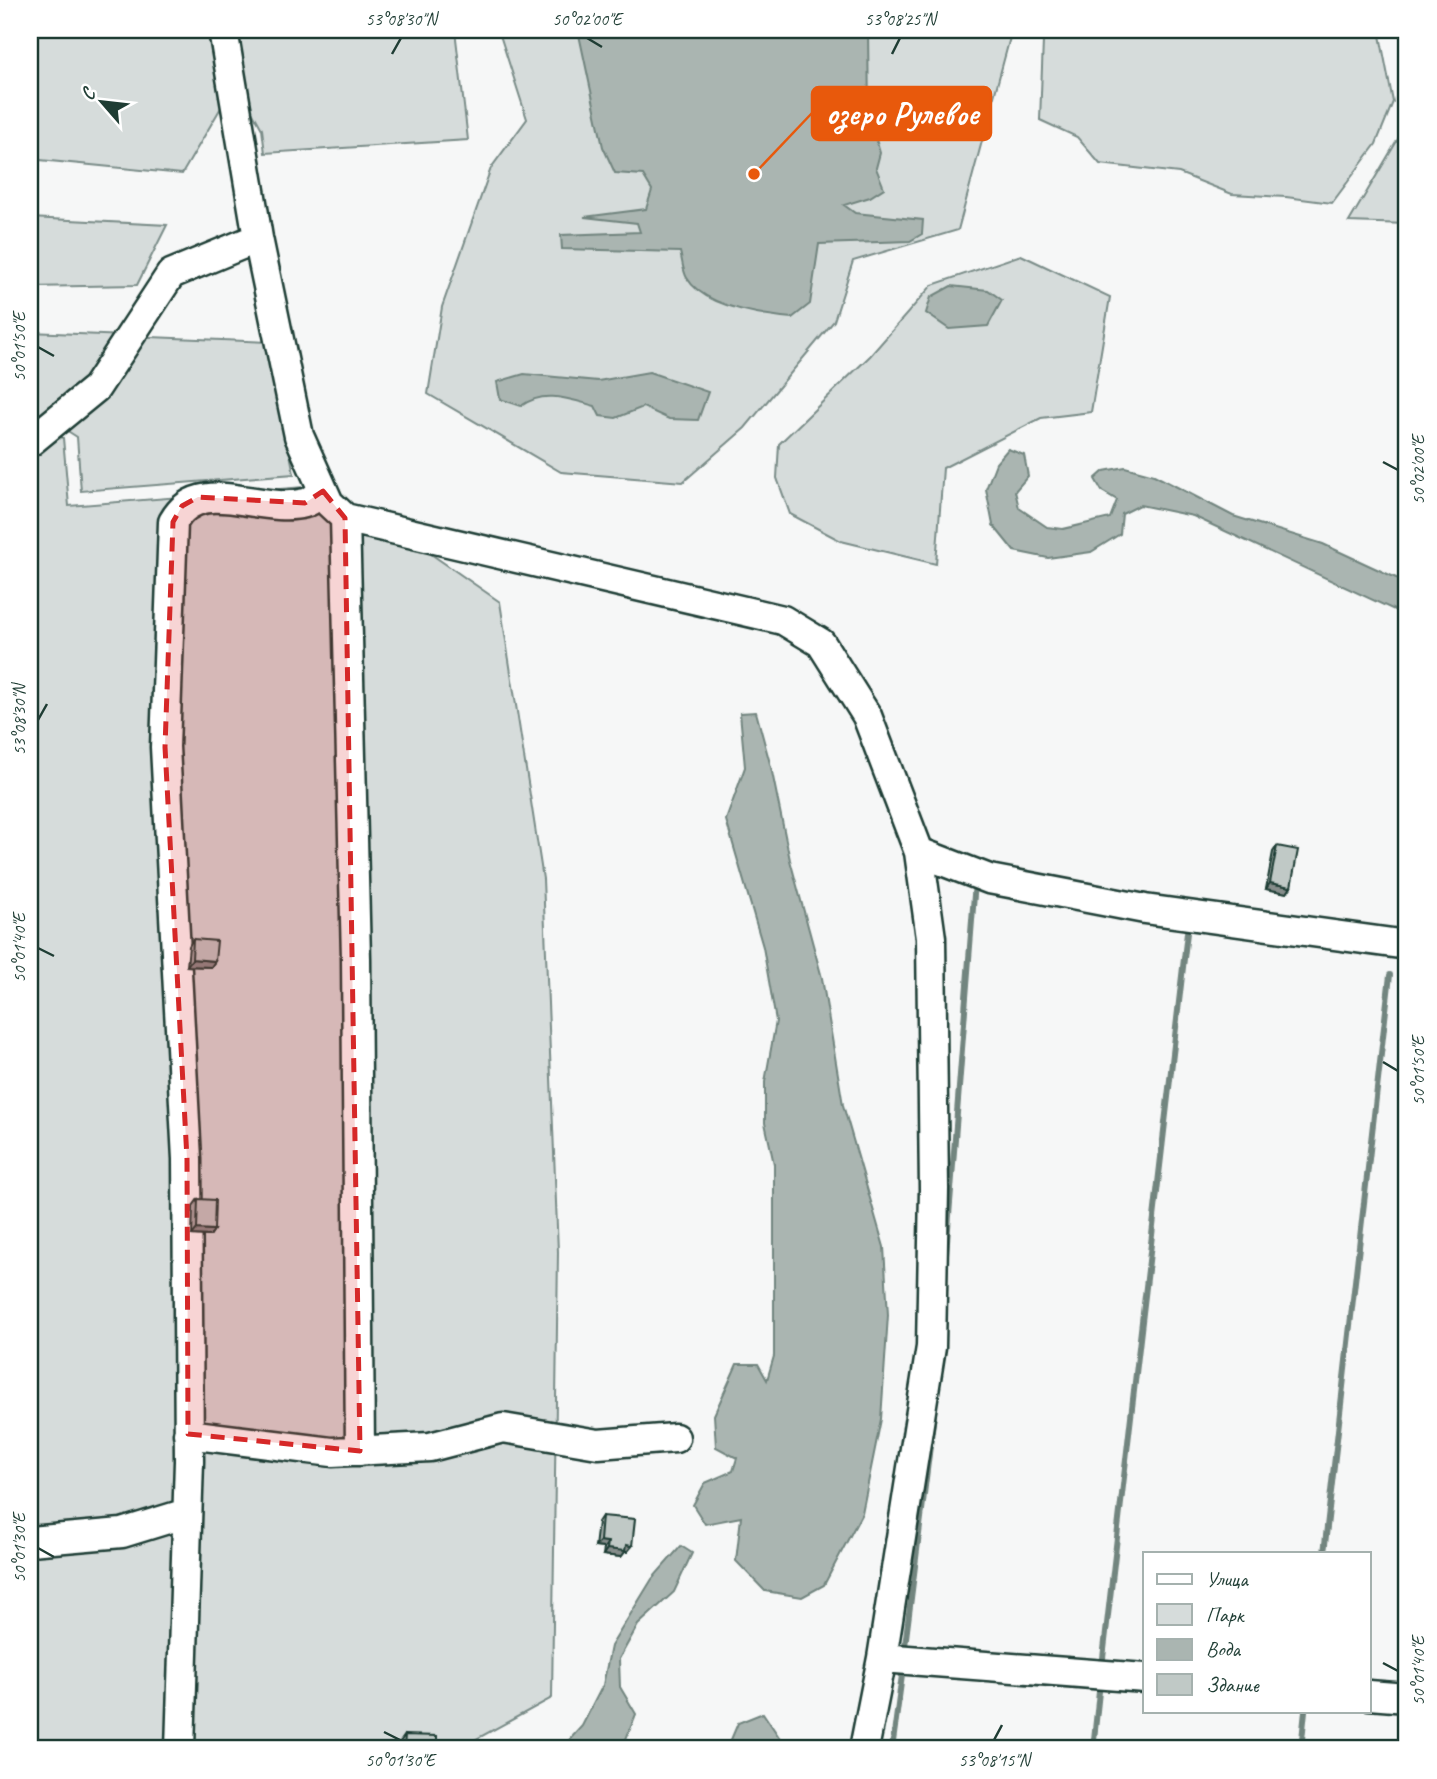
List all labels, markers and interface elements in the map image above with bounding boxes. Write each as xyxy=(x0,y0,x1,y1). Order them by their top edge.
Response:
text: 53°08'30"N xyxy=(366,8,440,30)
text: 50°02'00"E xyxy=(552,8,624,30)
text: 53°08'25"N xyxy=(865,8,939,30)
north arrow xyxy=(66,66,136,136)
text: С xyxy=(75,82,102,104)
callout: озеро Рулевое xyxy=(812,87,991,140)
text: озеро Рулевое xyxy=(826,93,981,135)
text: 50°01'50"E xyxy=(8,310,30,382)
text: 50°02'00"E xyxy=(1407,433,1429,505)
text: 53°08'30"N xyxy=(8,681,30,755)
text: 50°01'40"E xyxy=(8,911,30,983)
text: 50°01'50"E xyxy=(1407,1034,1429,1106)
text: 50°01'30"E xyxy=(8,1511,30,1583)
legend xyxy=(1143,1552,1370,1712)
text: Улица xyxy=(1206,1566,1249,1592)
text: Парк xyxy=(1206,1602,1246,1628)
text: 50°01'40"E xyxy=(1407,1634,1429,1706)
text: Вода xyxy=(1206,1636,1242,1662)
text: Здание xyxy=(1206,1672,1260,1698)
text: 50°01'30"E xyxy=(365,1749,437,1771)
text: 53°08'15"N xyxy=(959,1749,1033,1771)

